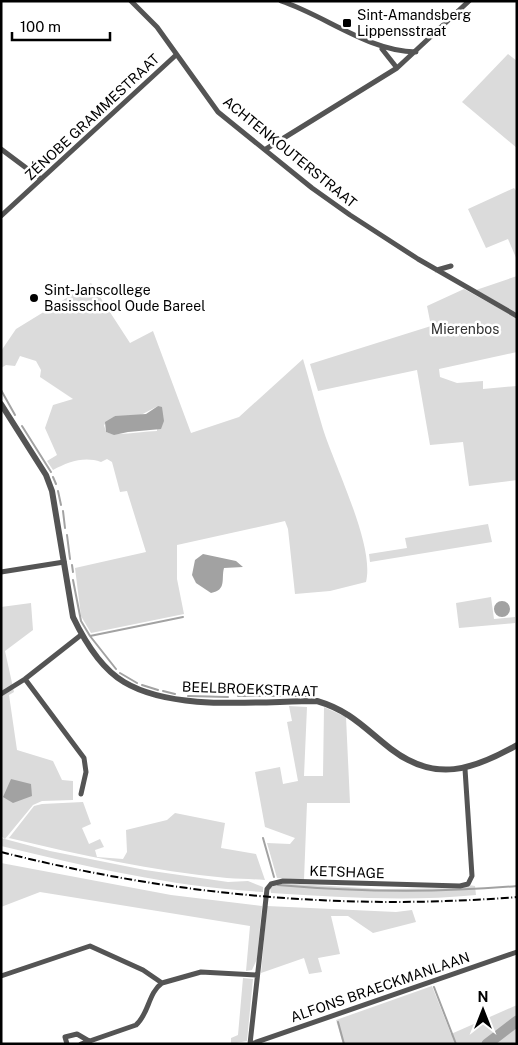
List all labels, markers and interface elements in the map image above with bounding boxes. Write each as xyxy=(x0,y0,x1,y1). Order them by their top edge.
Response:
place label: Sint-Amandsberg Lippensstraat xyxy=(357,7,472,39)
scale bar xyxy=(12,10,110,42)
marker: Sint-Amandsberg Lippensstraat xyxy=(341,17,353,29)
text: 100 m xyxy=(20,18,61,35)
street label: ZÉNOBE GRAMMESTRAAT xyxy=(21,50,162,183)
street label: ACHTENKOUTERSTRAAT xyxy=(220,93,360,211)
place label: Sint-Janscollege Basisschool Oude Bareel xyxy=(44,282,205,314)
marker: Sint-Janscollege Basisschool Oude Bareel xyxy=(28,292,40,304)
park label: Mierenbos xyxy=(431,321,499,337)
street label: BEELBROEKSTRAAT xyxy=(182,679,318,699)
street label: KETSHAGE xyxy=(309,863,385,881)
street label: ALFONS BRAECKMANLAAN xyxy=(288,949,472,1025)
north arrow xyxy=(458,985,508,1035)
text: N xyxy=(478,989,488,1005)

